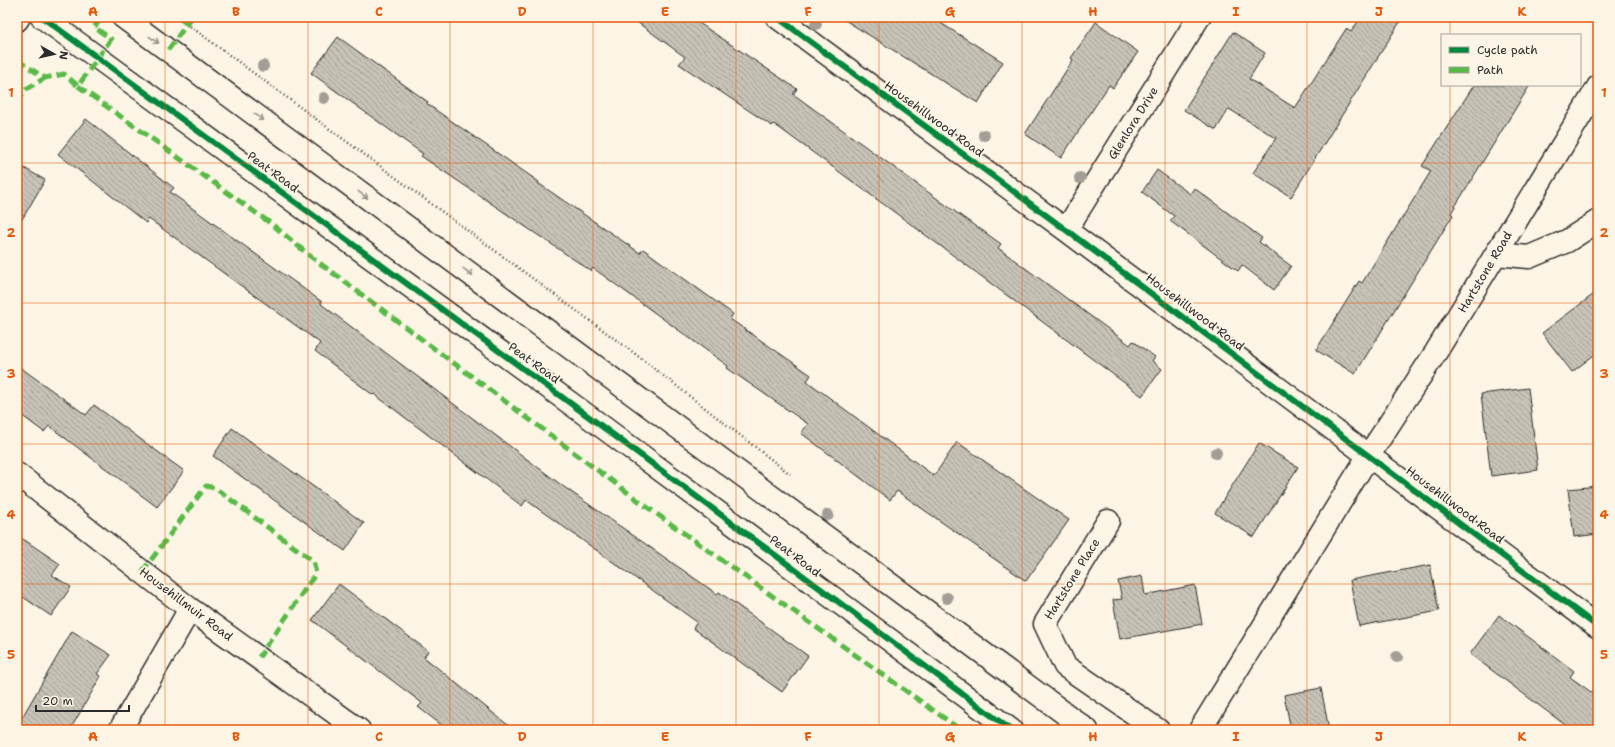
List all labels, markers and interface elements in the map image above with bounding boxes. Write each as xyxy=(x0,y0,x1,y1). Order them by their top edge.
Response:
text: A xyxy=(88,3,98,20)
text: B xyxy=(232,3,240,20)
text: C xyxy=(375,3,383,20)
text: D xyxy=(517,3,527,20)
text: E xyxy=(661,3,670,20)
text: F xyxy=(804,3,812,20)
text: G xyxy=(945,3,956,20)
text: H xyxy=(1088,3,1098,20)
text: I xyxy=(1232,3,1240,20)
text: J xyxy=(1375,3,1383,20)
text: K xyxy=(1518,3,1527,20)
north arrow xyxy=(34,34,74,74)
legend xyxy=(1441,34,1581,86)
one-way arrow xyxy=(149,36,160,44)
text: Cycle path xyxy=(1477,42,1538,58)
text: N xyxy=(55,50,71,61)
text: Path xyxy=(1477,62,1503,78)
street label: Househillwood Road xyxy=(881,77,987,161)
street label: Glenlora Drive xyxy=(1104,83,1162,162)
text: 1 xyxy=(8,84,14,101)
text: 1 xyxy=(1601,84,1607,101)
one-way arrow xyxy=(253,113,264,121)
street label: Peat Road xyxy=(244,148,302,196)
one-way arrow xyxy=(358,191,369,199)
text: 2 xyxy=(6,224,16,241)
text: 2 xyxy=(1599,224,1609,241)
street label: Hartstone Road xyxy=(1454,228,1516,316)
one-way arrow xyxy=(462,268,473,276)
street label: Househillwood Road xyxy=(1142,270,1248,355)
street label: Peat Road xyxy=(505,339,563,387)
text: 3 xyxy=(6,365,16,382)
text: 3 xyxy=(1599,365,1609,382)
street label: Househillwood Road xyxy=(1402,463,1508,548)
text: 4 xyxy=(6,506,16,523)
text: 4 xyxy=(1599,506,1609,523)
street label: Peat Road xyxy=(766,532,824,581)
street label: Hartstone Place xyxy=(1041,535,1104,623)
street label: Househillmuir Road xyxy=(136,564,236,645)
text: 5 xyxy=(7,646,15,663)
text: 5 xyxy=(1600,646,1608,663)
scale bar xyxy=(36,687,129,713)
text: 20 m xyxy=(42,693,73,709)
text: A xyxy=(88,728,98,745)
text: B xyxy=(232,728,240,745)
text: C xyxy=(375,728,383,745)
text: D xyxy=(517,728,527,745)
text: E xyxy=(661,728,670,745)
text: F xyxy=(804,728,812,745)
text: G xyxy=(945,728,956,745)
text: H xyxy=(1088,728,1098,745)
text: I xyxy=(1232,728,1240,745)
text: J xyxy=(1375,728,1383,745)
text: K xyxy=(1518,728,1527,745)

